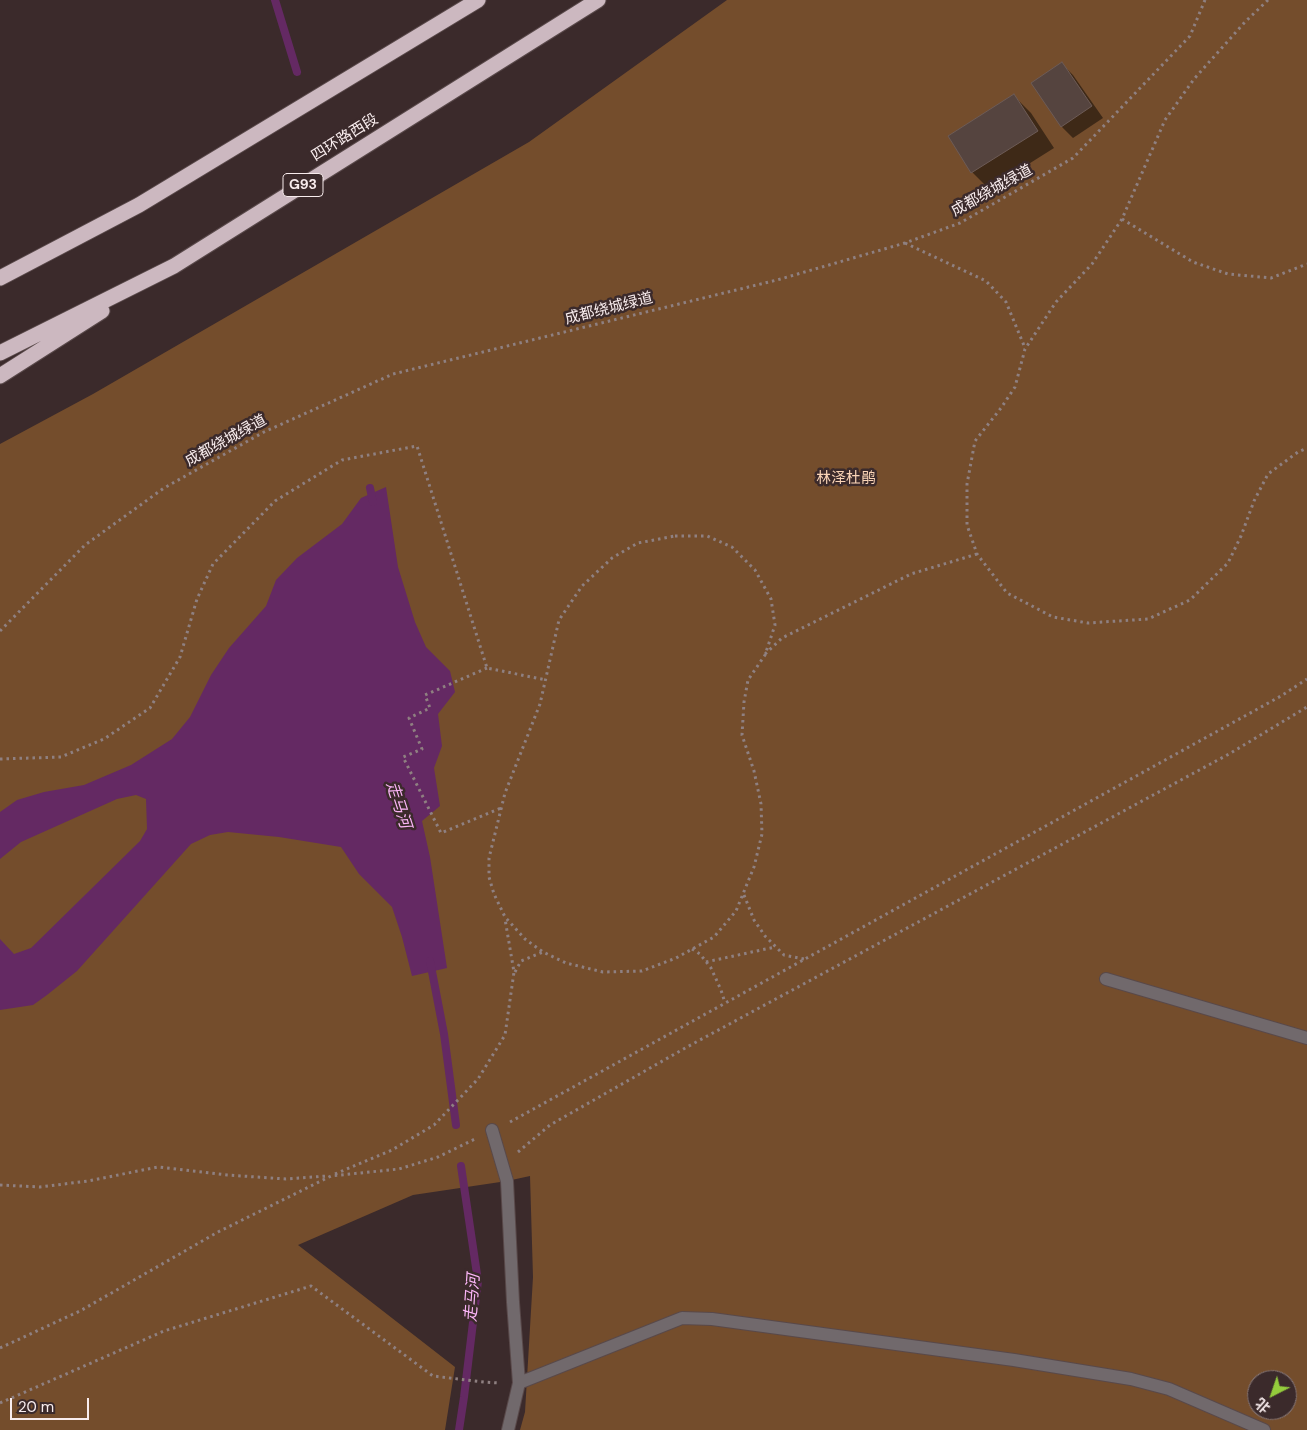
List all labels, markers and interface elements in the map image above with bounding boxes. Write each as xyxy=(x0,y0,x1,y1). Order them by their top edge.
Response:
street label: 四环路西段 xyxy=(308,110,382,166)
street label: 成都绕城绿道 xyxy=(948,161,1036,221)
road number: G93 xyxy=(283,174,323,196)
street label: 成都绕城绿道 xyxy=(563,289,655,329)
street label: 成都绕城绿道 xyxy=(182,411,270,471)
park label: 林泽杜鹃 xyxy=(816,470,876,488)
water label: 走马河 xyxy=(381,779,415,831)
water label: 走马河 xyxy=(462,1273,484,1323)
north arrow xyxy=(1247,1370,1297,1420)
scale bar xyxy=(12,1388,91,1420)
text: 北 xyxy=(1252,1394,1274,1417)
text: 20 m xyxy=(18,1397,54,1417)

